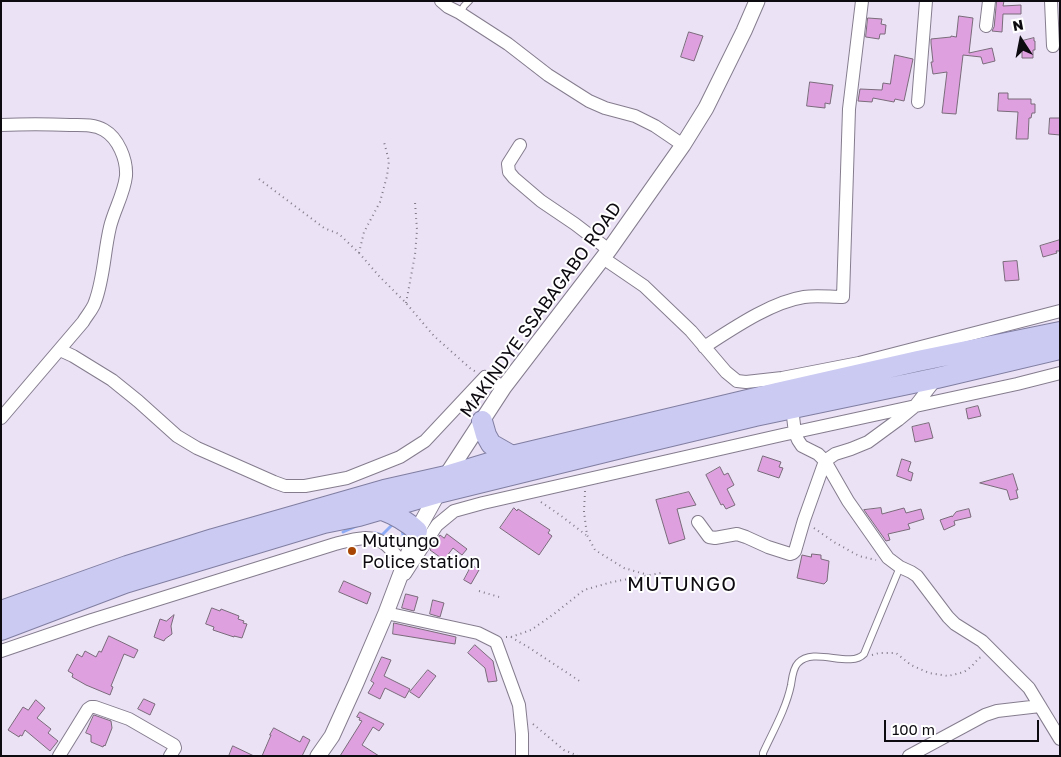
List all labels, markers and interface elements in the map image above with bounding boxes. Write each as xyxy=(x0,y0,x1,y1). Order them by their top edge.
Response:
north arrow xyxy=(996,15,1046,65)
text: N xyxy=(1011,15,1025,34)
street label: MAKINDYE SSABAGABO ROAD xyxy=(456,198,626,422)
place label: Mutungo Police station xyxy=(362,530,480,572)
marker: Mutungo Police station xyxy=(346,545,358,557)
district label: MUTUNGO xyxy=(626,573,738,597)
scale bar xyxy=(886,710,1041,742)
text: 100 m xyxy=(892,720,935,738)

